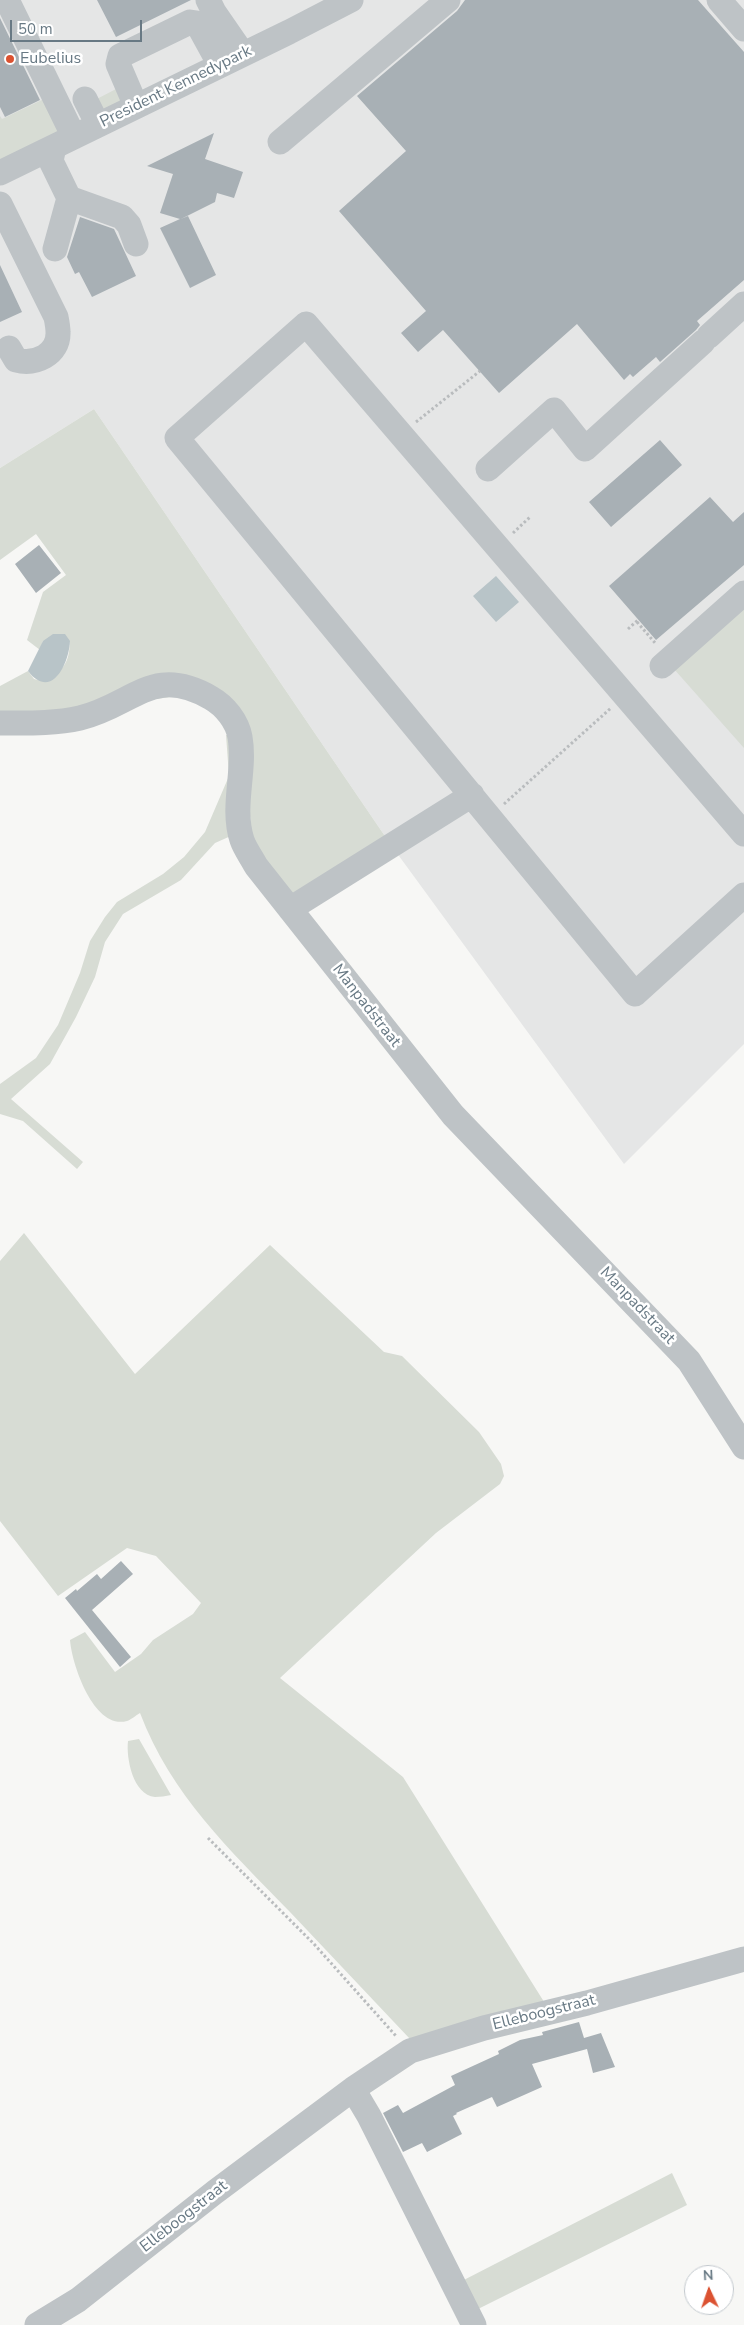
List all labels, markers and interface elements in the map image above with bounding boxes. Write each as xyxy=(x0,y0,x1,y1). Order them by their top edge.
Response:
scale bar xyxy=(12,10,145,42)
text: 50 m xyxy=(18,19,53,39)
street label: President Kennedypark xyxy=(97,42,255,132)
place label: Eubelius xyxy=(20,49,81,69)
marker: Eubelius xyxy=(4,53,16,65)
street label: Manpadstraat xyxy=(328,961,404,1051)
street label: Manpadstraat xyxy=(595,1263,679,1349)
street label: Elleboogstraat xyxy=(491,1991,597,2035)
street label: Elleboogstraat xyxy=(137,2177,231,2257)
north arrow xyxy=(684,2265,734,2315)
text: N xyxy=(703,2266,714,2285)

